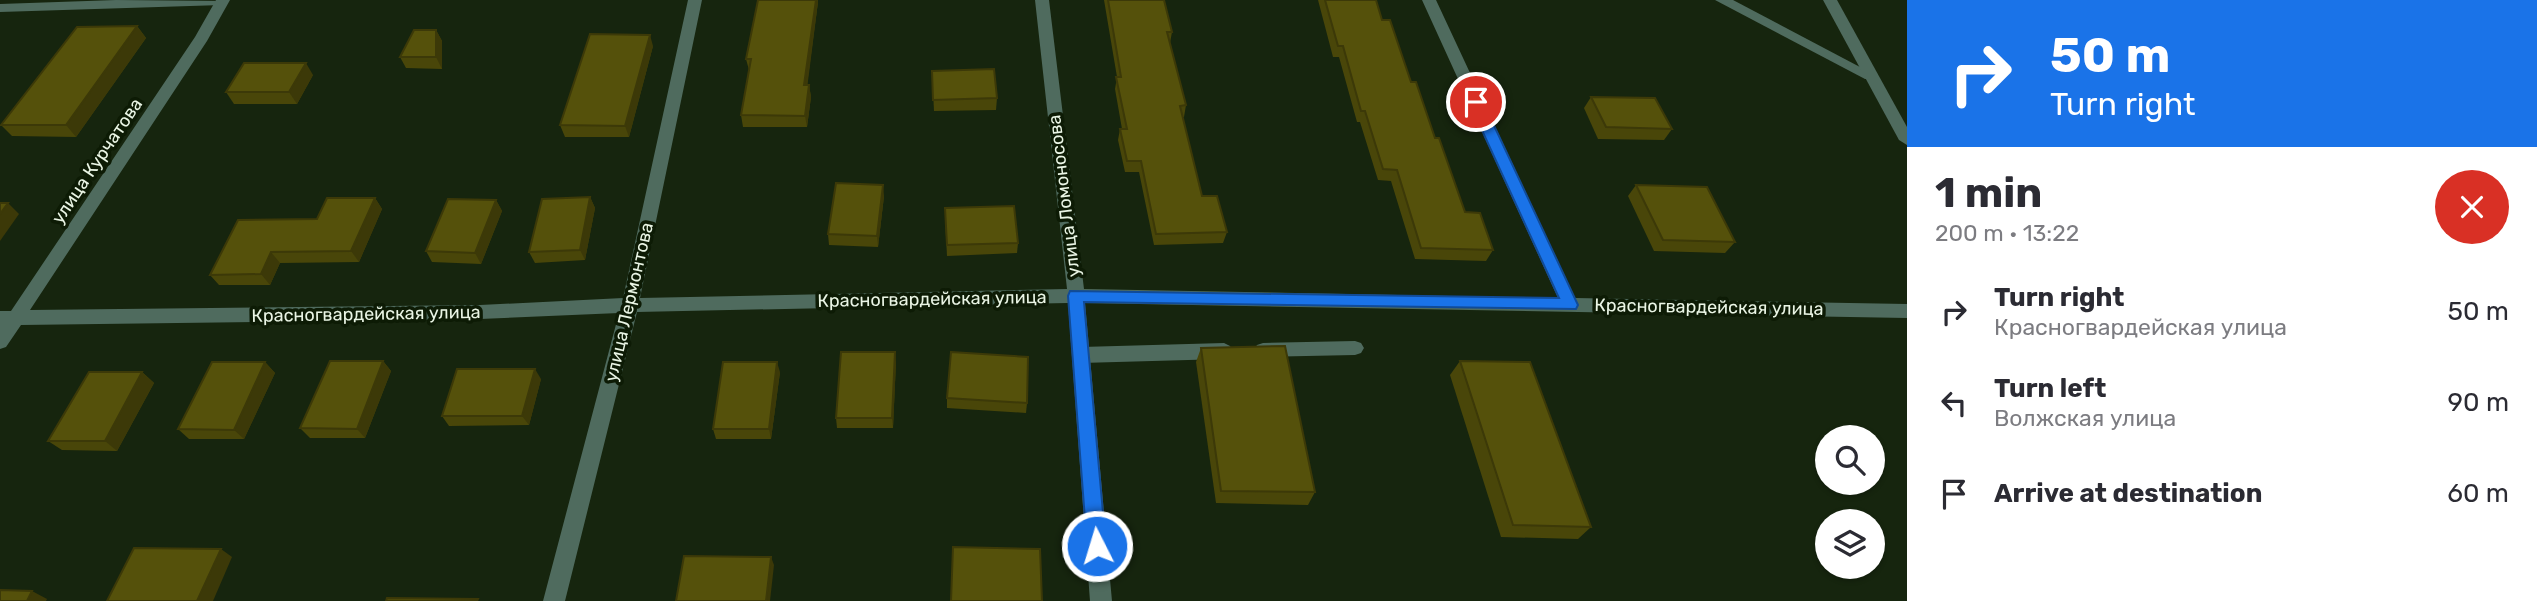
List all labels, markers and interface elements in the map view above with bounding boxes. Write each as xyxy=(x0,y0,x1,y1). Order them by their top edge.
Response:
text: 50 m xyxy=(2050,26,2170,84)
icon: right xyxy=(1935,28,2026,119)
pin xyxy=(1446,72,1506,132)
icon: arrive xyxy=(1457,83,1495,121)
text: Turn right xyxy=(2050,85,2195,123)
street label: улица Курчатова xyxy=(47,94,147,228)
street label: улица Ломоносова xyxy=(1043,114,1085,278)
text: 1 min xyxy=(1935,168,2042,218)
button: close xyxy=(2435,170,2509,244)
text: 200 m · 13:22 xyxy=(1935,219,2079,247)
street label: улица Лермонтова xyxy=(600,220,658,384)
text: Turn right xyxy=(1994,282,2124,313)
street label: Красногвардейская улица xyxy=(817,286,1047,312)
icon: right xyxy=(1935,293,1973,331)
street label: Красногвардейская улица xyxy=(1594,294,1824,320)
text: 50 m xyxy=(2448,296,2509,327)
street label: Красногвардейская улица xyxy=(251,301,481,327)
text: Красногвардейская улица xyxy=(1994,313,2287,341)
text: Turn left xyxy=(1994,373,2106,404)
icon: left xyxy=(1935,384,1973,422)
text: 90 m xyxy=(2448,387,2509,418)
text: Волжская улица xyxy=(1994,404,2176,432)
map controls xyxy=(1815,425,1885,579)
button: search xyxy=(1815,425,1885,495)
icon: arrive xyxy=(1935,475,1973,513)
text: Arrive at destination xyxy=(1994,478,2262,509)
text: 60 m xyxy=(2447,478,2509,509)
position arrow xyxy=(1060,509,1134,583)
button: layers xyxy=(1815,509,1885,579)

